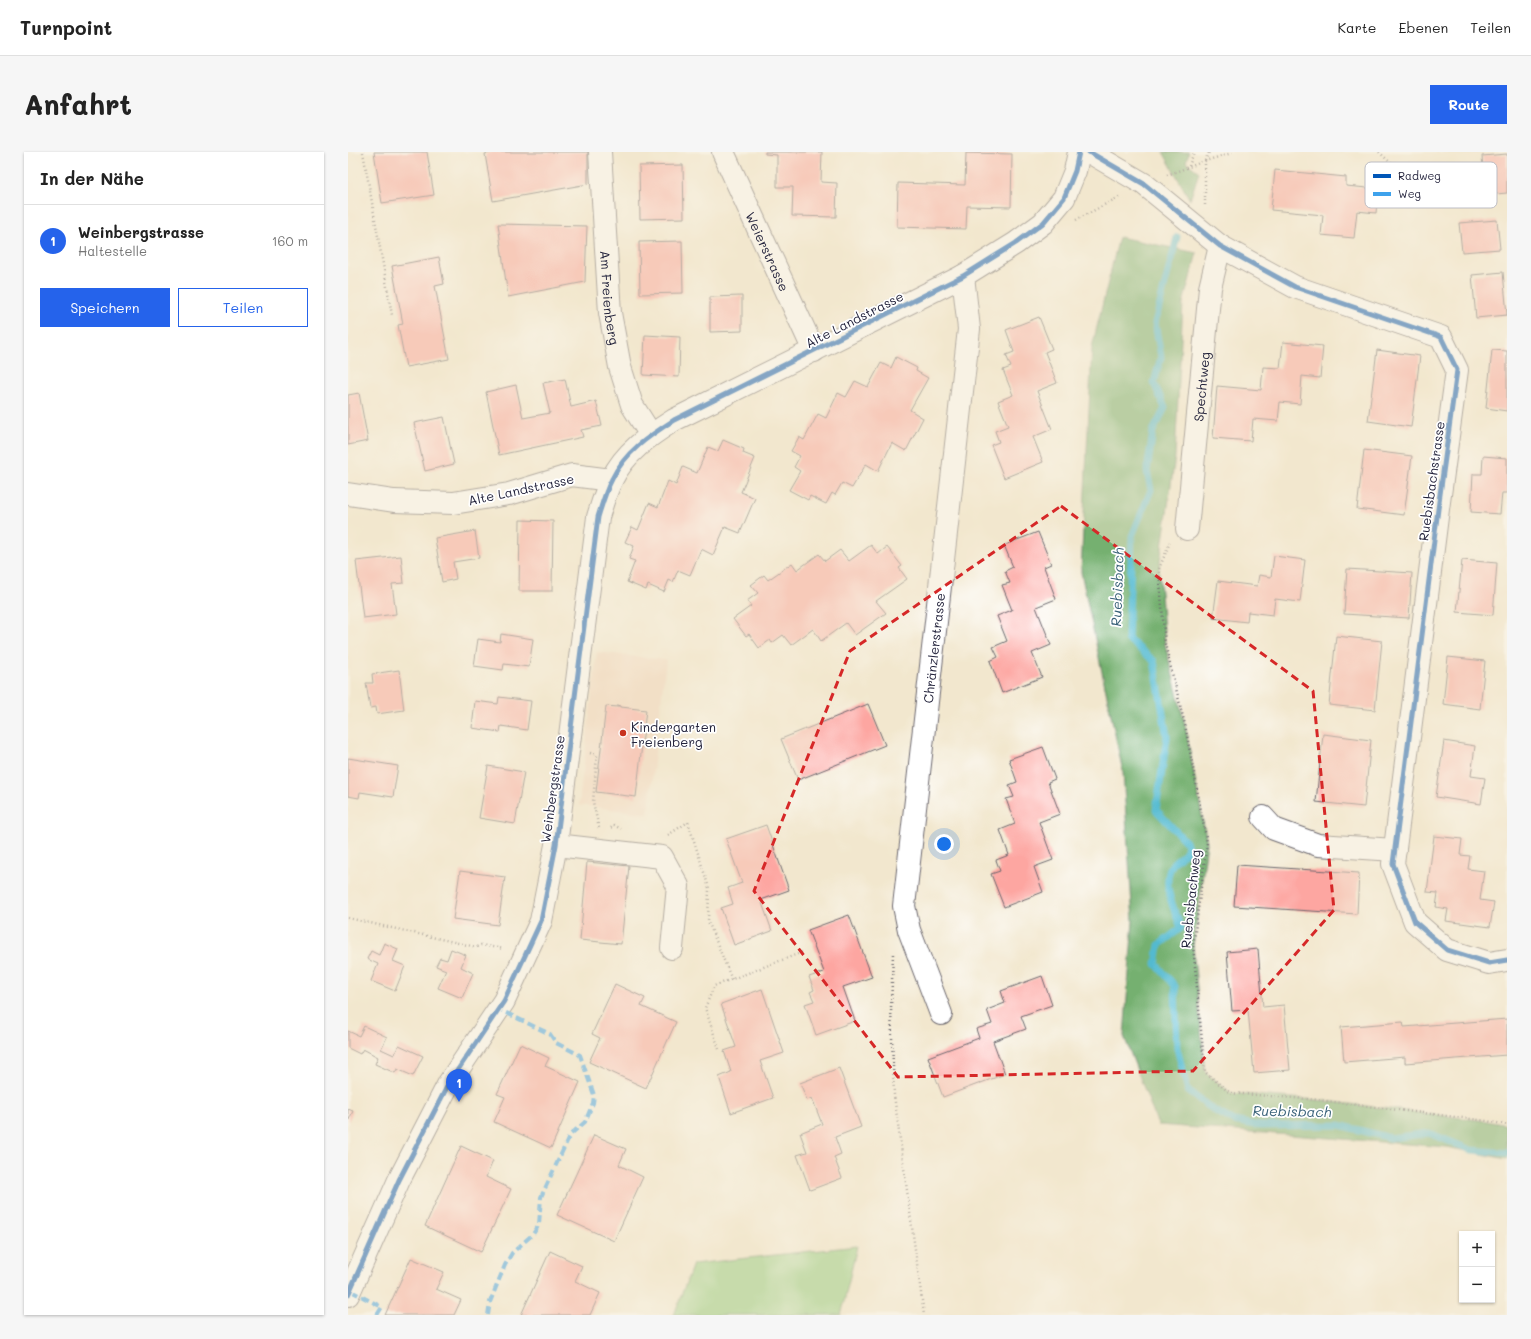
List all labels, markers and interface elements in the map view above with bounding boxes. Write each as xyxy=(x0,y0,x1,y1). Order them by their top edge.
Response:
text: Turnpoint xyxy=(20,15,112,40)
text: Karte xyxy=(1337,18,1377,37)
text: Ebenen xyxy=(1399,18,1448,37)
text: Teilen xyxy=(1470,18,1511,37)
button: Route xyxy=(1430,85,1507,124)
text: Anfahrt xyxy=(24,86,132,122)
legend xyxy=(1365,162,1497,208)
text: In der Nähe xyxy=(40,167,144,189)
text: Radweg xyxy=(1398,168,1441,183)
text: Weg xyxy=(1398,186,1421,201)
street label: Weierstrasse xyxy=(743,209,794,294)
text: Weinbergstrasse xyxy=(78,222,204,242)
text: 1 xyxy=(50,232,56,249)
text: 160 m xyxy=(272,232,308,249)
text: Haltestelle xyxy=(78,242,147,259)
street label: Am Freienberg xyxy=(598,250,624,346)
street label: Alte Landstrasse xyxy=(802,287,906,351)
button: Speichern xyxy=(40,288,170,327)
button: Teilen xyxy=(178,288,308,327)
street label: Spechtweg xyxy=(1189,351,1212,422)
street label: Ruebisbachstrasse xyxy=(1414,420,1448,542)
street label: Alte Landstrasse xyxy=(466,469,576,509)
water label: Ruebisbach xyxy=(1106,547,1128,627)
street label: Chränzlerstrasse xyxy=(918,592,948,704)
place label: Kindergarten Freienberg xyxy=(631,718,716,750)
marker: Kindergarten Freienberg xyxy=(618,728,628,738)
street label: Weinbergstrasse xyxy=(536,734,568,844)
your location xyxy=(934,834,954,854)
street label: Ruebisbachweg xyxy=(1176,849,1204,949)
pin: 1 xyxy=(446,1069,472,1102)
water label: Ruebisbach xyxy=(1252,1101,1332,1121)
map controls xyxy=(1459,1231,1495,1303)
button: + xyxy=(1459,1231,1495,1267)
button: − xyxy=(1459,1267,1495,1303)

